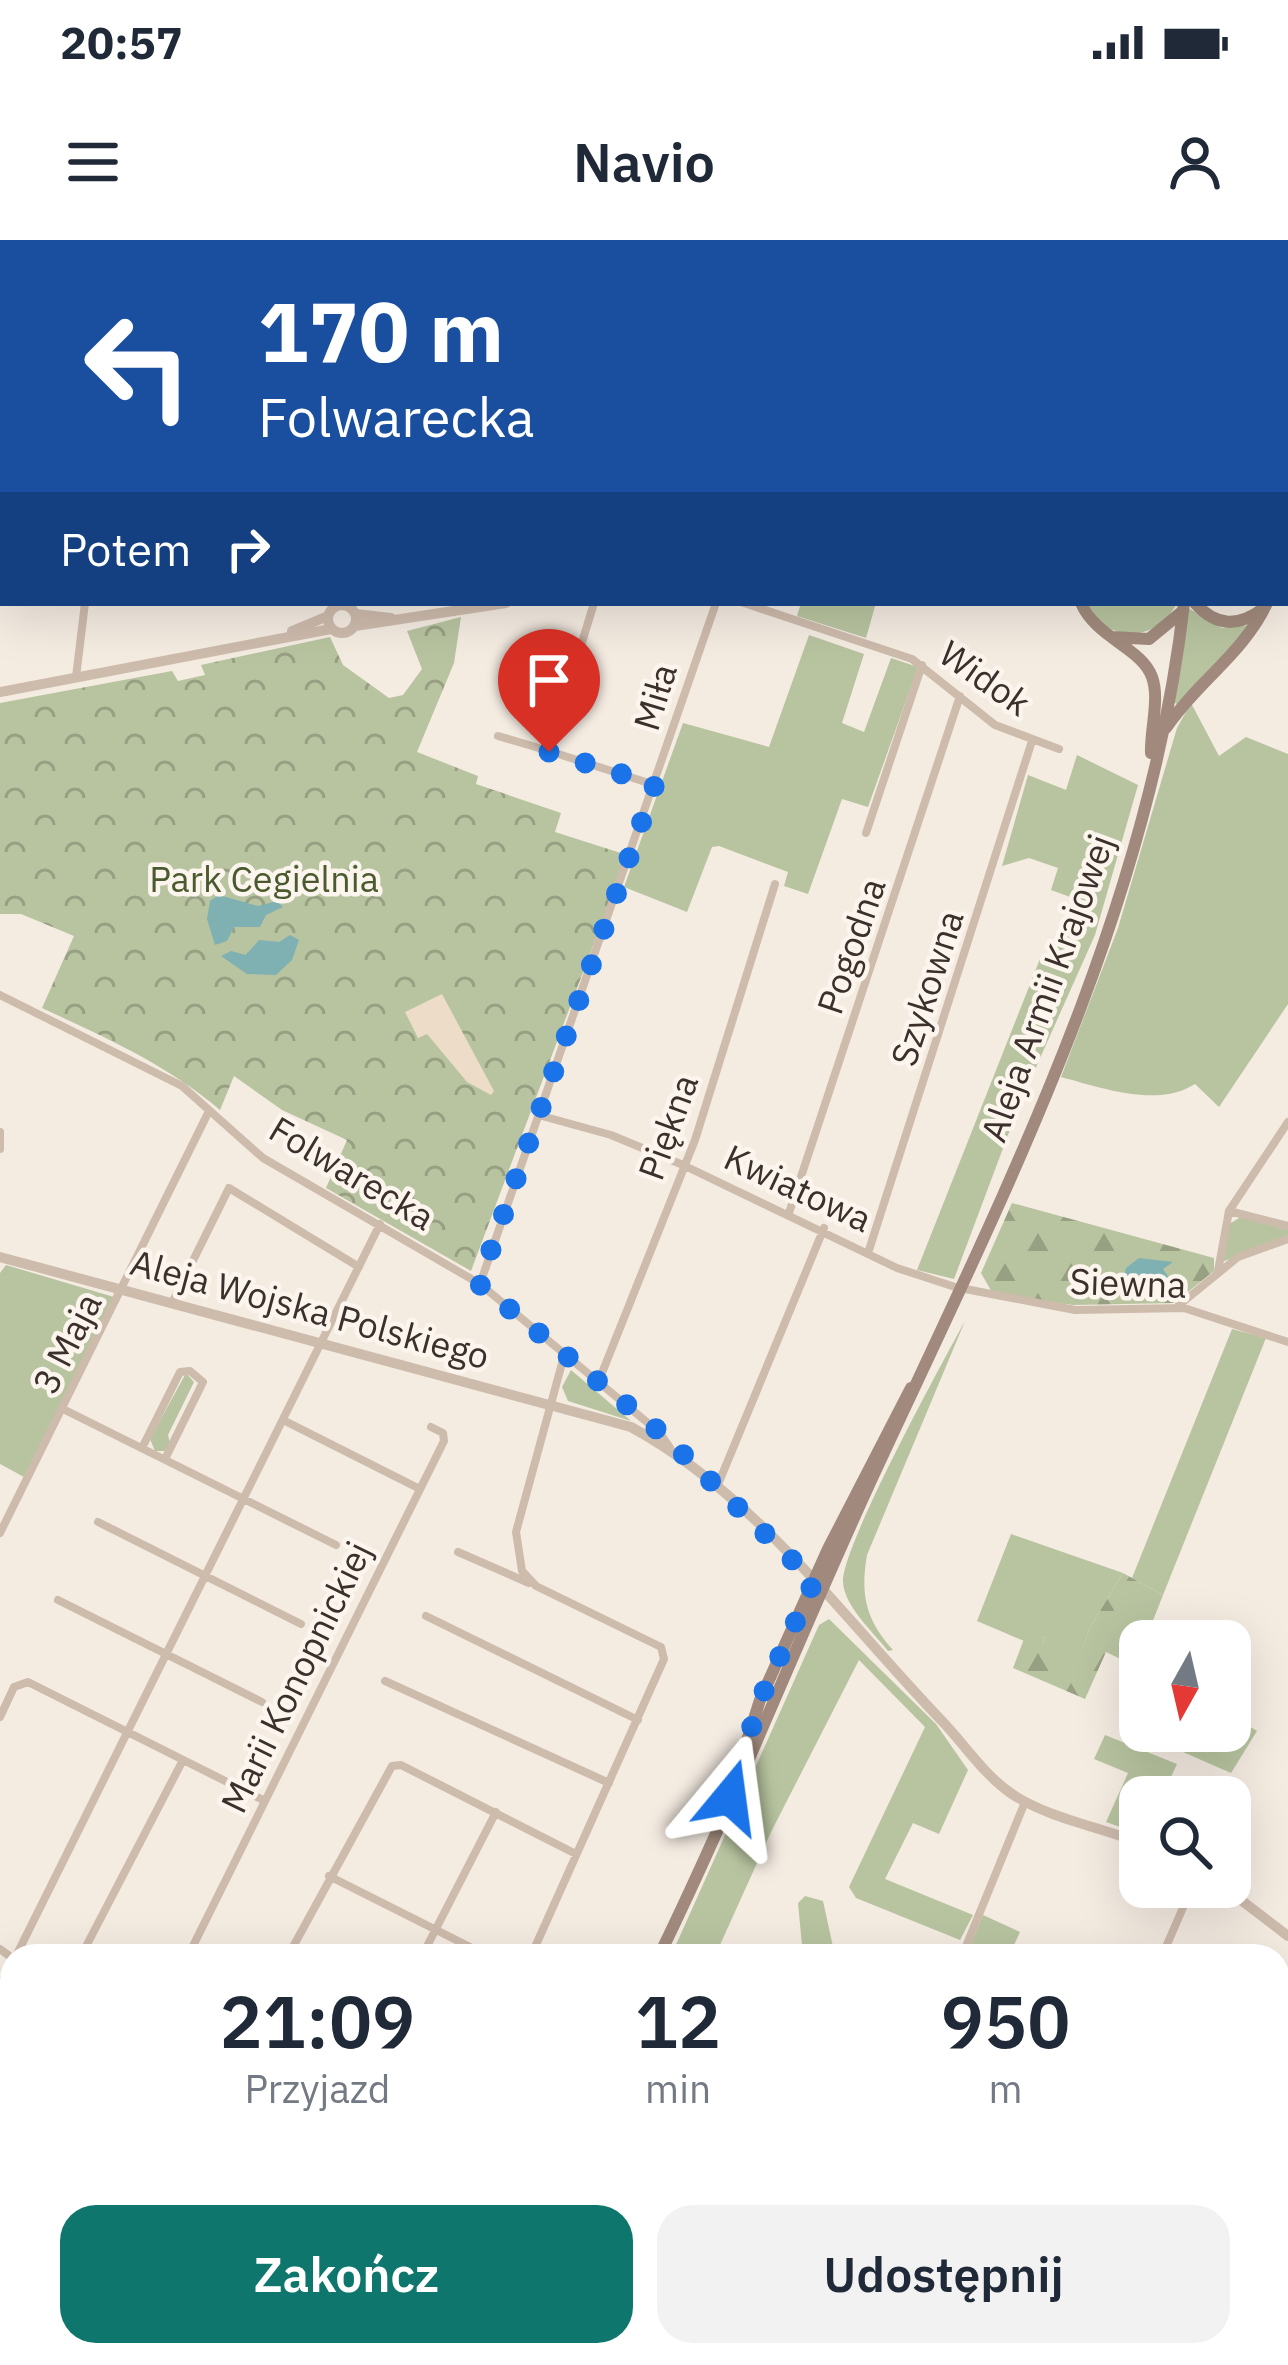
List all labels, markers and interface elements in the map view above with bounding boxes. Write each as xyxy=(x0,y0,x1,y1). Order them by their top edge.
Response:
text: 20:57 xyxy=(60,13,183,71)
text: Navio xyxy=(573,127,715,197)
icon: menu xyxy=(60,129,126,195)
icon: person xyxy=(1162,129,1228,195)
text: 170 m xyxy=(258,276,504,385)
icon: left xyxy=(60,288,216,444)
text: Folwarecka xyxy=(258,382,535,452)
icon: right xyxy=(215,516,281,582)
text: Potem xyxy=(60,520,191,578)
pin xyxy=(498,629,600,752)
street label: Widok xyxy=(930,629,1040,726)
icon: arrive xyxy=(516,647,582,713)
street label: Miła xyxy=(622,658,687,736)
street label: Aleja Armii Krajowej xyxy=(969,828,1124,1148)
park label: Park Cegielnia xyxy=(149,855,379,902)
street label: Pogodna xyxy=(805,872,896,1020)
street label: Szykowna xyxy=(879,904,974,1072)
street label: Piękna xyxy=(627,1067,708,1186)
street label: Folwarecka xyxy=(261,1105,443,1240)
street label: Kwiatowa xyxy=(717,1133,879,1242)
street label: Aleja Wojska Polskiego xyxy=(126,1238,495,1379)
street label: Siewna xyxy=(1069,1257,1187,1308)
street label: 3 Maja xyxy=(21,1285,112,1401)
street label: Marii Konopnickiej xyxy=(210,1533,382,1820)
north arrow xyxy=(1119,1620,1251,1752)
map controls xyxy=(1119,1620,1251,1908)
position arrow xyxy=(667,1734,793,1860)
button: search xyxy=(1119,1776,1251,1908)
text: 21:09 xyxy=(220,1974,415,2068)
text: 12 xyxy=(635,1974,721,2068)
text: 950 xyxy=(941,1974,1070,2068)
text: Przyjazd xyxy=(244,2063,390,2114)
text: min xyxy=(645,2063,711,2114)
text: m xyxy=(989,2063,1023,2114)
button: Zakończ xyxy=(60,2205,633,2343)
button: Udostępnij xyxy=(657,2205,1230,2343)

